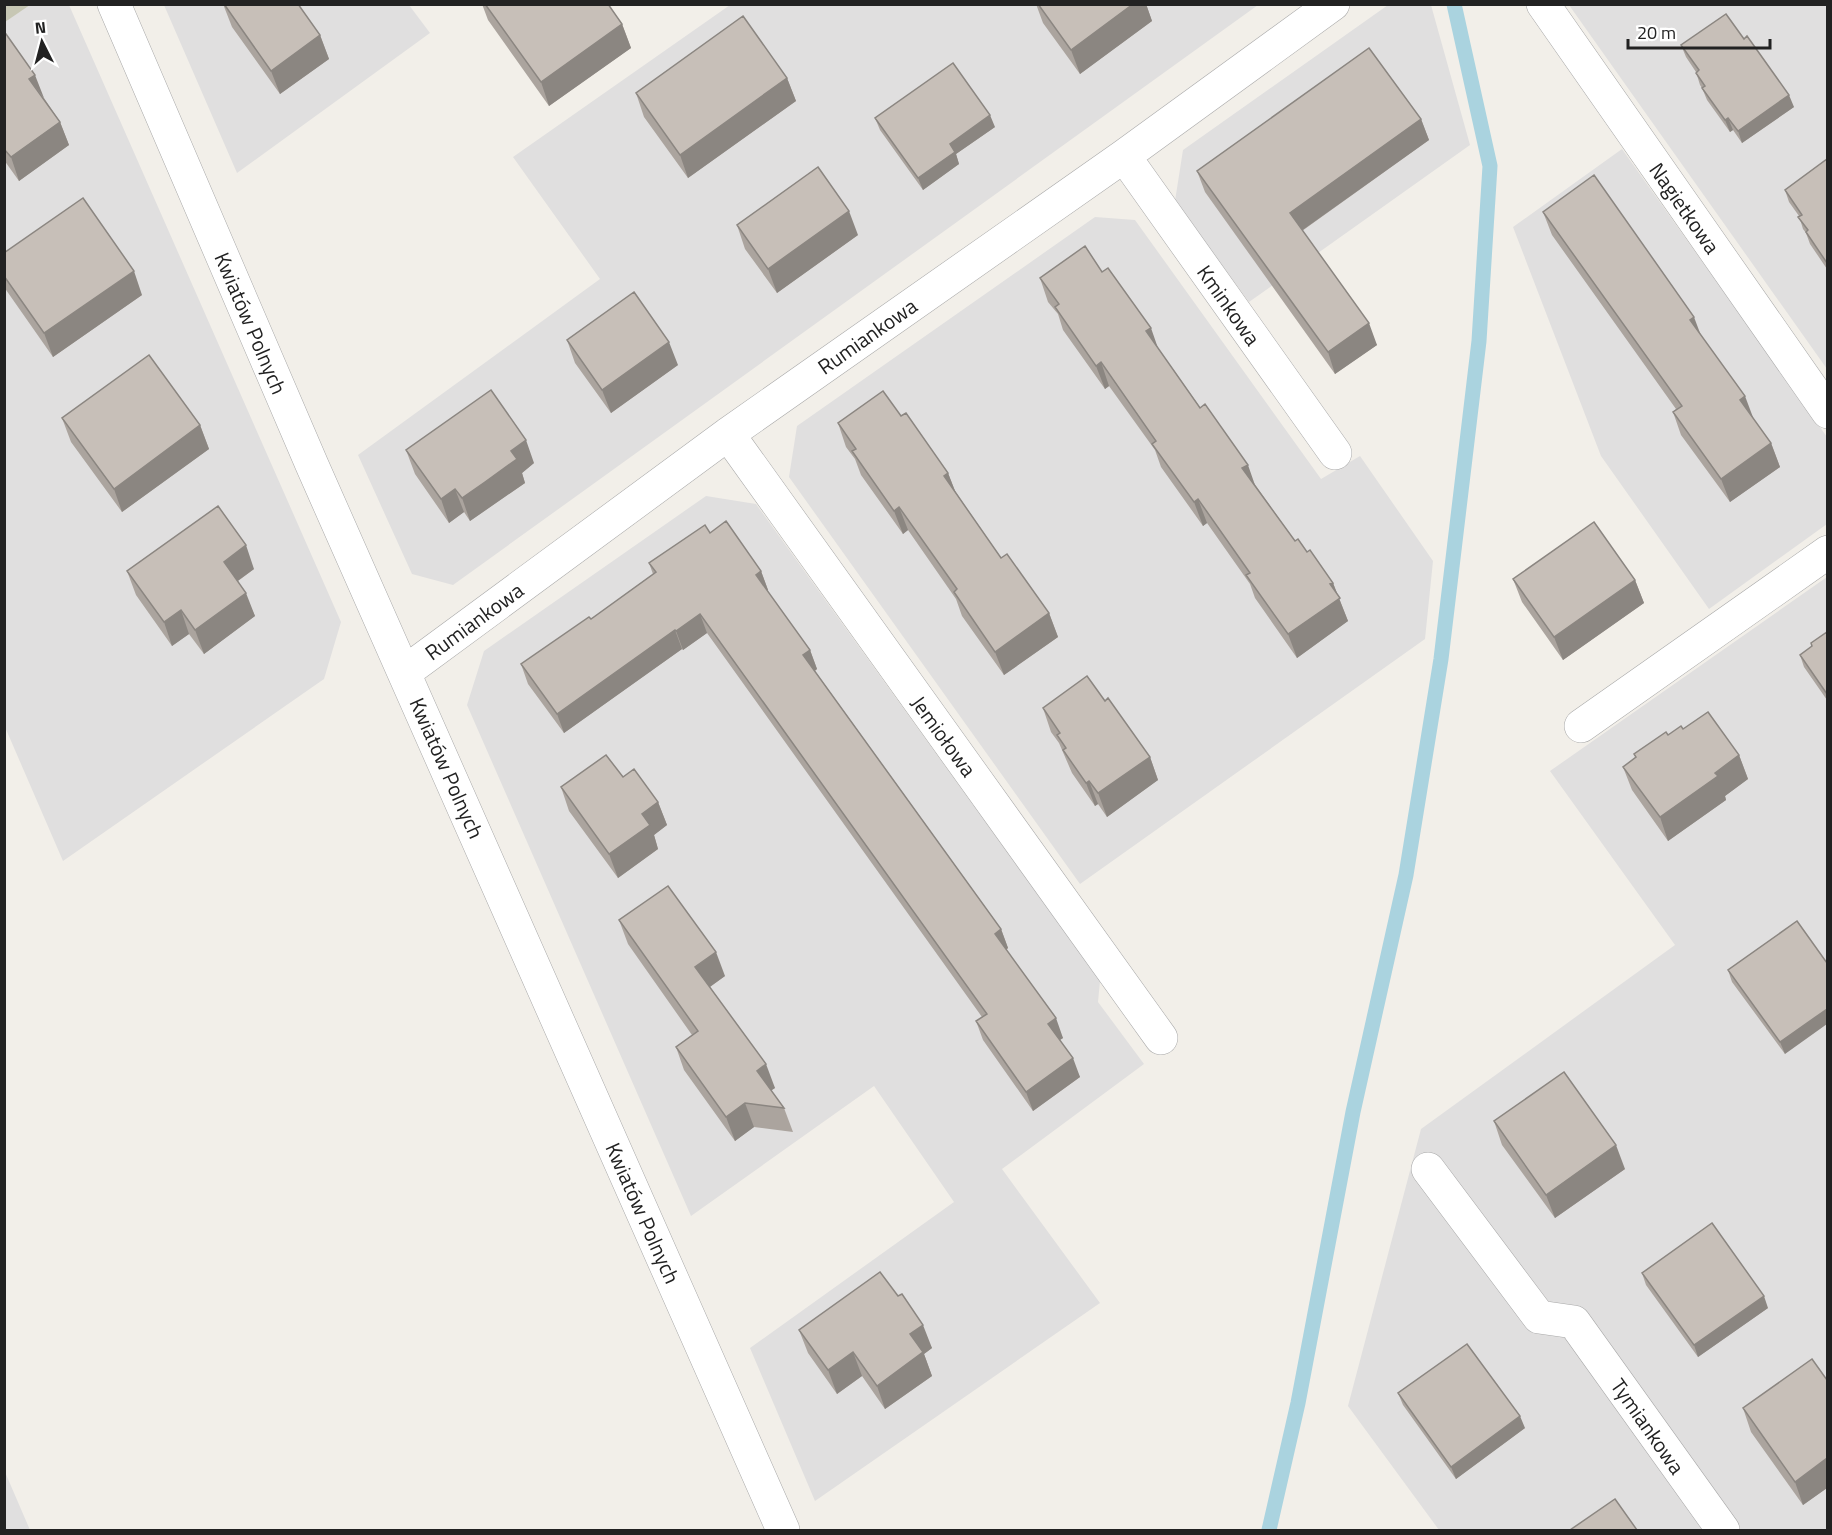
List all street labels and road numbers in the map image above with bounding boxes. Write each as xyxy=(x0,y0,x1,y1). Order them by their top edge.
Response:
street label: Nagietkowa xyxy=(1642,156,1729,261)
street label: Kwiatów Polnych xyxy=(207,247,295,399)
street label: Kminkowa xyxy=(1189,258,1269,352)
street label: Rumiankowa xyxy=(811,290,924,382)
street label: Rumiankowa xyxy=(418,574,530,668)
street label: Jemiołowa xyxy=(904,689,985,784)
street label: Kwiatów Polnych xyxy=(402,692,492,844)
street label: Kwiatów Polnych xyxy=(598,1137,688,1289)
street label: Tymiankowa xyxy=(1603,1371,1693,1481)

